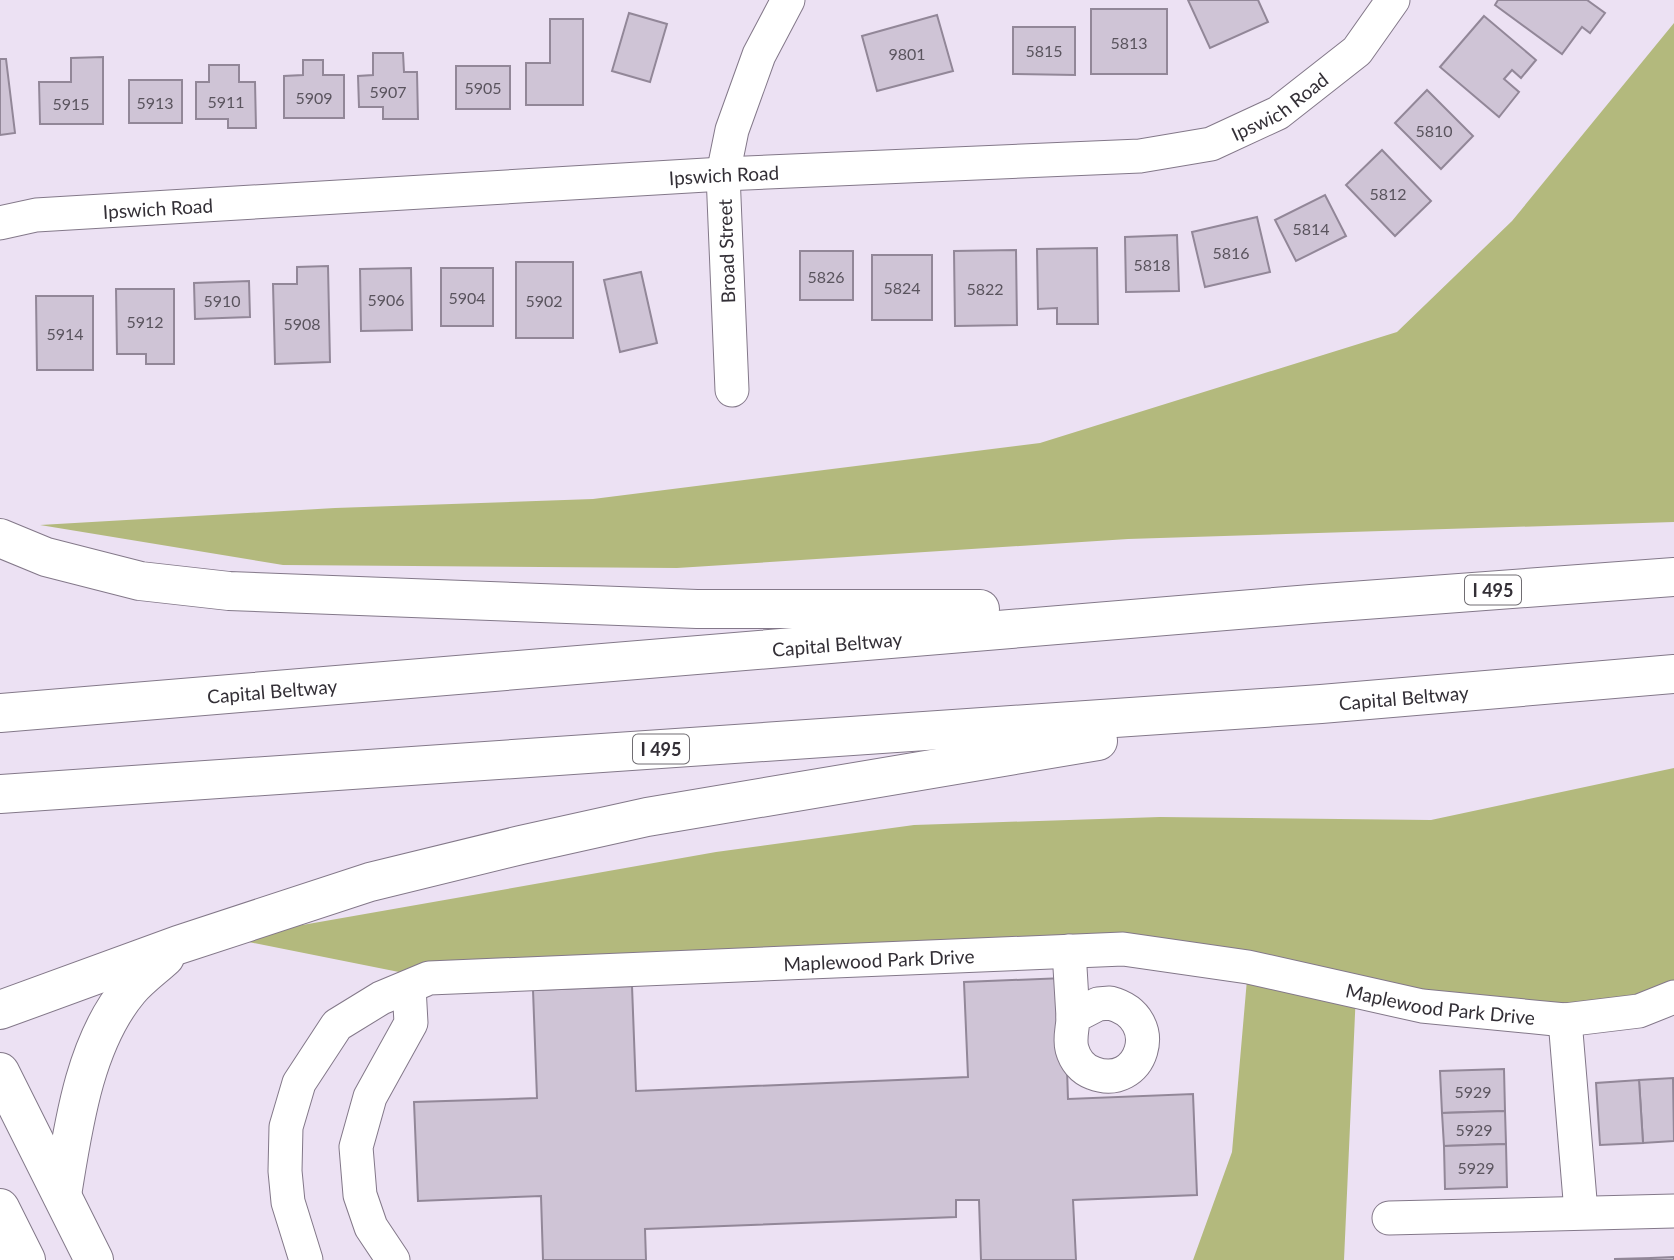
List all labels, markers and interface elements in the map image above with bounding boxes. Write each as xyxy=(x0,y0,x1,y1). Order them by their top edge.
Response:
house number: 5813 xyxy=(1110,33,1148,52)
house number: 5815 xyxy=(1025,41,1063,60)
house number: 9801 xyxy=(888,44,926,63)
street label: Ipswich Road xyxy=(1227,67,1332,145)
house number: 5905 xyxy=(464,78,502,97)
house number: 5907 xyxy=(369,82,407,101)
house number: 5909 xyxy=(295,88,333,107)
house number: 5911 xyxy=(207,92,245,111)
house number: 5913 xyxy=(136,93,174,112)
house number: 5915 xyxy=(52,94,90,113)
house number: 5810 xyxy=(1415,121,1453,140)
street label: Ipswich Road xyxy=(668,160,779,189)
house number: 5812 xyxy=(1369,184,1407,203)
street label: Ipswich Road xyxy=(102,193,214,222)
street label: Broad Street xyxy=(713,198,739,304)
house number: 5814 xyxy=(1292,219,1330,238)
house number: 5816 xyxy=(1212,243,1250,262)
house number: 5818 xyxy=(1133,255,1171,274)
house number: 5826 xyxy=(807,267,845,286)
house number: 5824 xyxy=(883,278,921,297)
house number: 5822 xyxy=(966,279,1004,298)
house number: 5904 xyxy=(448,288,486,307)
house number: 5906 xyxy=(367,290,405,309)
house number: 5910 xyxy=(203,291,241,310)
house number: 5902 xyxy=(525,291,563,310)
house number: 5912 xyxy=(126,312,164,331)
house number: 5908 xyxy=(283,314,321,333)
house number: 5914 xyxy=(46,324,84,343)
road number: I 495 xyxy=(1465,576,1521,604)
street label: Capital Beltway xyxy=(771,627,903,660)
street label: Capital Beltway xyxy=(206,674,338,707)
street label: Capital Beltway xyxy=(1338,680,1470,714)
road number: I 495 xyxy=(633,734,689,764)
street label: Maplewood Park Drive xyxy=(783,944,975,975)
street label: Maplewood Park Drive xyxy=(1344,978,1536,1029)
house number: 5929 xyxy=(1454,1082,1492,1101)
house number: 5929 xyxy=(1455,1120,1493,1139)
house number: 5929 xyxy=(1457,1158,1495,1177)

